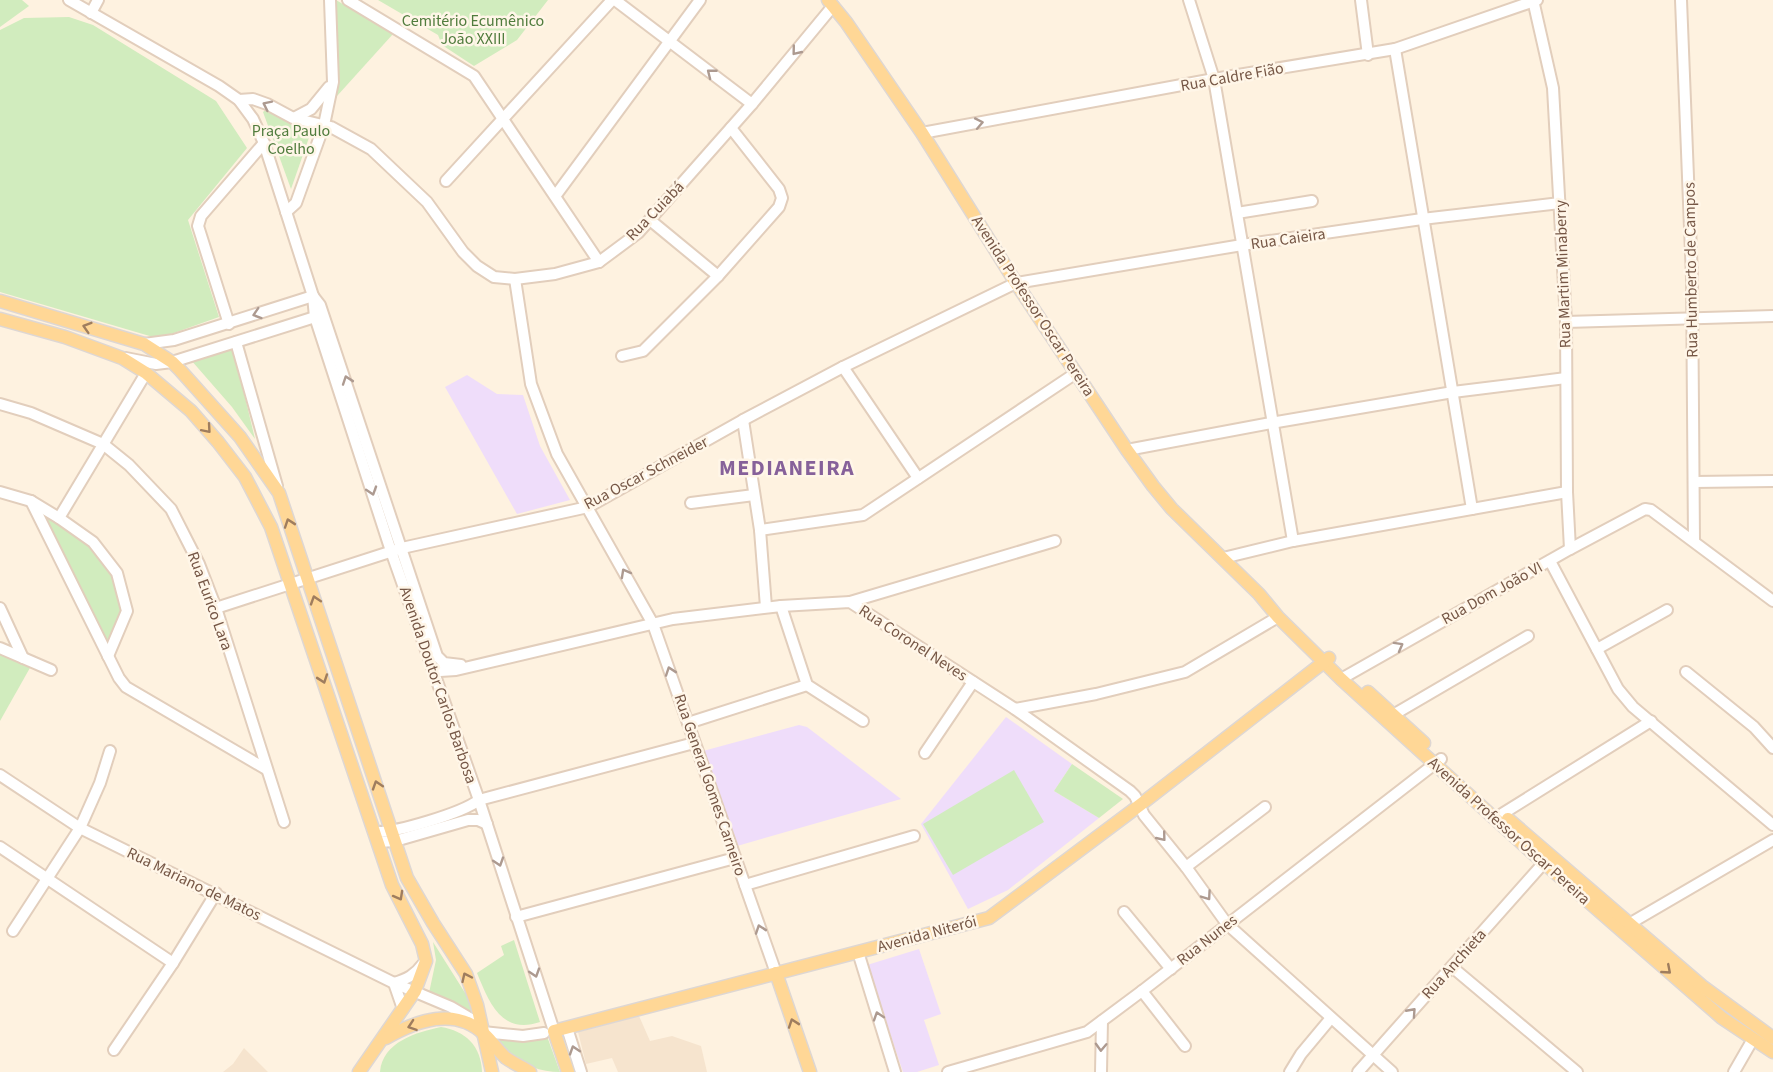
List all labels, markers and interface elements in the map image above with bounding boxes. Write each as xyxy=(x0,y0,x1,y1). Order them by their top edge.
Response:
park label: Cemitério Ecumênico João XXIII xyxy=(402,10,544,50)
one-way arrow xyxy=(792,44,803,55)
street label: Rua Caldre Fião xyxy=(1179,57,1285,97)
one-way arrow xyxy=(707,69,718,80)
one-way arrow xyxy=(263,100,274,112)
one-way arrow xyxy=(974,117,984,130)
park label: Praça Paulo Coelho xyxy=(252,120,330,160)
street label: Rua Cuiabá xyxy=(621,176,689,246)
street label: Rua Humberto de Campos xyxy=(1678,182,1704,358)
street label: Rua Martim Minaberry xyxy=(1549,199,1577,348)
street label: Avenida Professor Oscar Pereira xyxy=(966,211,1100,401)
street label: Rua Caieira xyxy=(1249,223,1327,255)
one-way arrow xyxy=(252,307,263,320)
one-way arrow xyxy=(83,322,93,334)
one-way arrow xyxy=(341,375,354,386)
one-way arrow xyxy=(200,422,211,433)
street label: Rua Oscar Schneider xyxy=(580,431,712,515)
district label: MEDIANEIRA xyxy=(719,452,855,484)
one-way arrow xyxy=(365,485,377,496)
one-way arrow xyxy=(283,518,296,529)
street label: Rua Eurico Lara xyxy=(182,549,238,653)
street label: Rua Dom João VI xyxy=(1437,556,1547,630)
one-way arrow xyxy=(621,569,632,579)
street label: Avenida Doutor Carlos Barbosa xyxy=(394,583,482,787)
one-way arrow xyxy=(309,595,322,606)
street label: Rua Coronel Neves xyxy=(854,600,972,687)
one-way arrow xyxy=(1393,642,1403,653)
one-way arrow xyxy=(665,666,677,677)
one-way arrow xyxy=(316,673,329,684)
street label: Rua General Gomes Carneiro xyxy=(668,691,752,879)
street label: Avenida Professor Oscar Pereira xyxy=(1423,752,1595,910)
one-way arrow xyxy=(371,780,384,791)
one-way arrow xyxy=(1154,830,1165,841)
street label: Rua Mariano de Matos xyxy=(123,842,265,926)
one-way arrow xyxy=(491,856,504,867)
one-way arrow xyxy=(1200,889,1211,900)
one-way arrow xyxy=(391,890,403,901)
street label: Rua Nunes xyxy=(1172,909,1242,971)
street label: Avenida Niterói xyxy=(875,910,979,958)
one-way arrow xyxy=(755,924,768,935)
street label: Rua Anchieta xyxy=(1417,924,1491,1004)
one-way arrow xyxy=(1660,963,1671,974)
one-way arrow xyxy=(528,967,540,978)
one-way arrow xyxy=(462,972,474,983)
one-way arrow xyxy=(1405,1008,1416,1019)
one-way arrow xyxy=(873,1011,885,1022)
one-way arrow xyxy=(407,1018,418,1031)
one-way arrow xyxy=(788,1018,801,1028)
one-way arrow xyxy=(1095,1042,1108,1051)
one-way arrow xyxy=(569,1045,581,1056)

